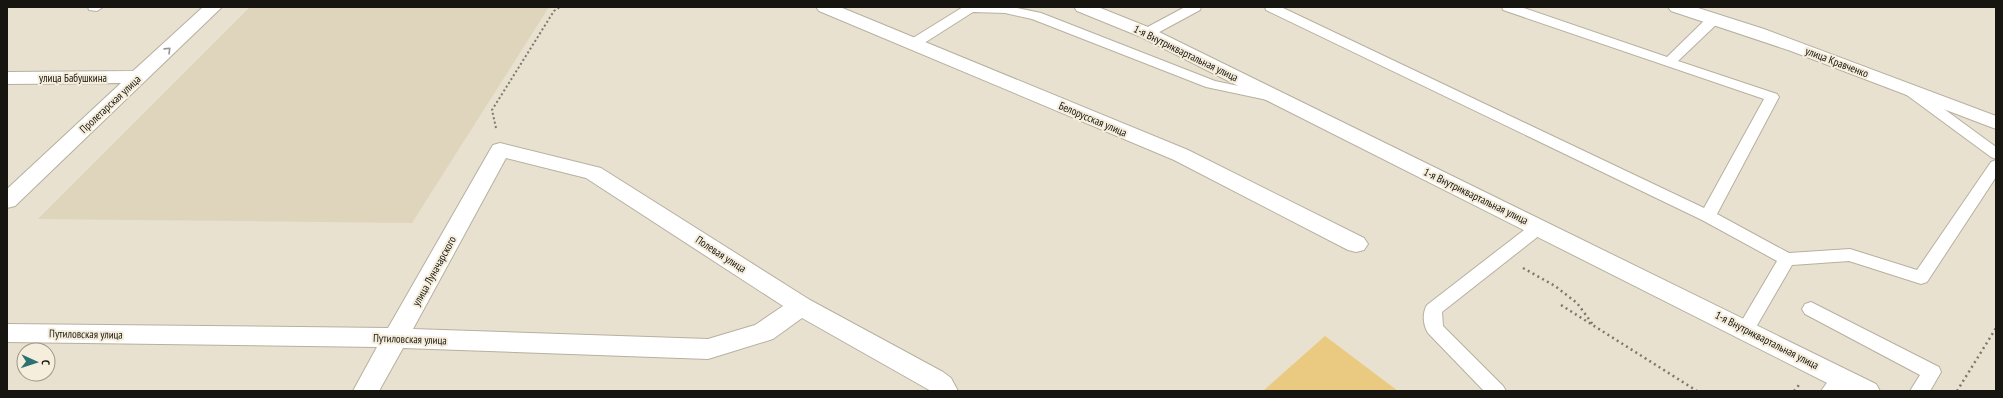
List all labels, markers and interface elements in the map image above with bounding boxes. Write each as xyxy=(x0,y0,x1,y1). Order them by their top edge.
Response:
street label: 1-я Внутриквартальная улица xyxy=(1131,22,1241,84)
street label: улица Кравченко xyxy=(1803,44,1871,81)
one-way arrow xyxy=(163,48,171,55)
street label: улица Бабушкина xyxy=(39,71,107,85)
street label: Пролетарская улица xyxy=(76,72,144,136)
street label: Белорусская улица xyxy=(1057,98,1129,140)
street label: 1-я Внутриквартальная улица xyxy=(1421,165,1531,227)
street label: Полевая улица xyxy=(693,232,749,276)
street label: улица Луначарского xyxy=(409,233,459,308)
street label: 1-я Внутриквартальная улица xyxy=(1713,308,1821,372)
street label: Путиловская улица xyxy=(49,326,123,342)
street label: Путиловская улица xyxy=(373,331,447,347)
north arrow xyxy=(16,342,56,382)
text: С xyxy=(39,360,53,365)

